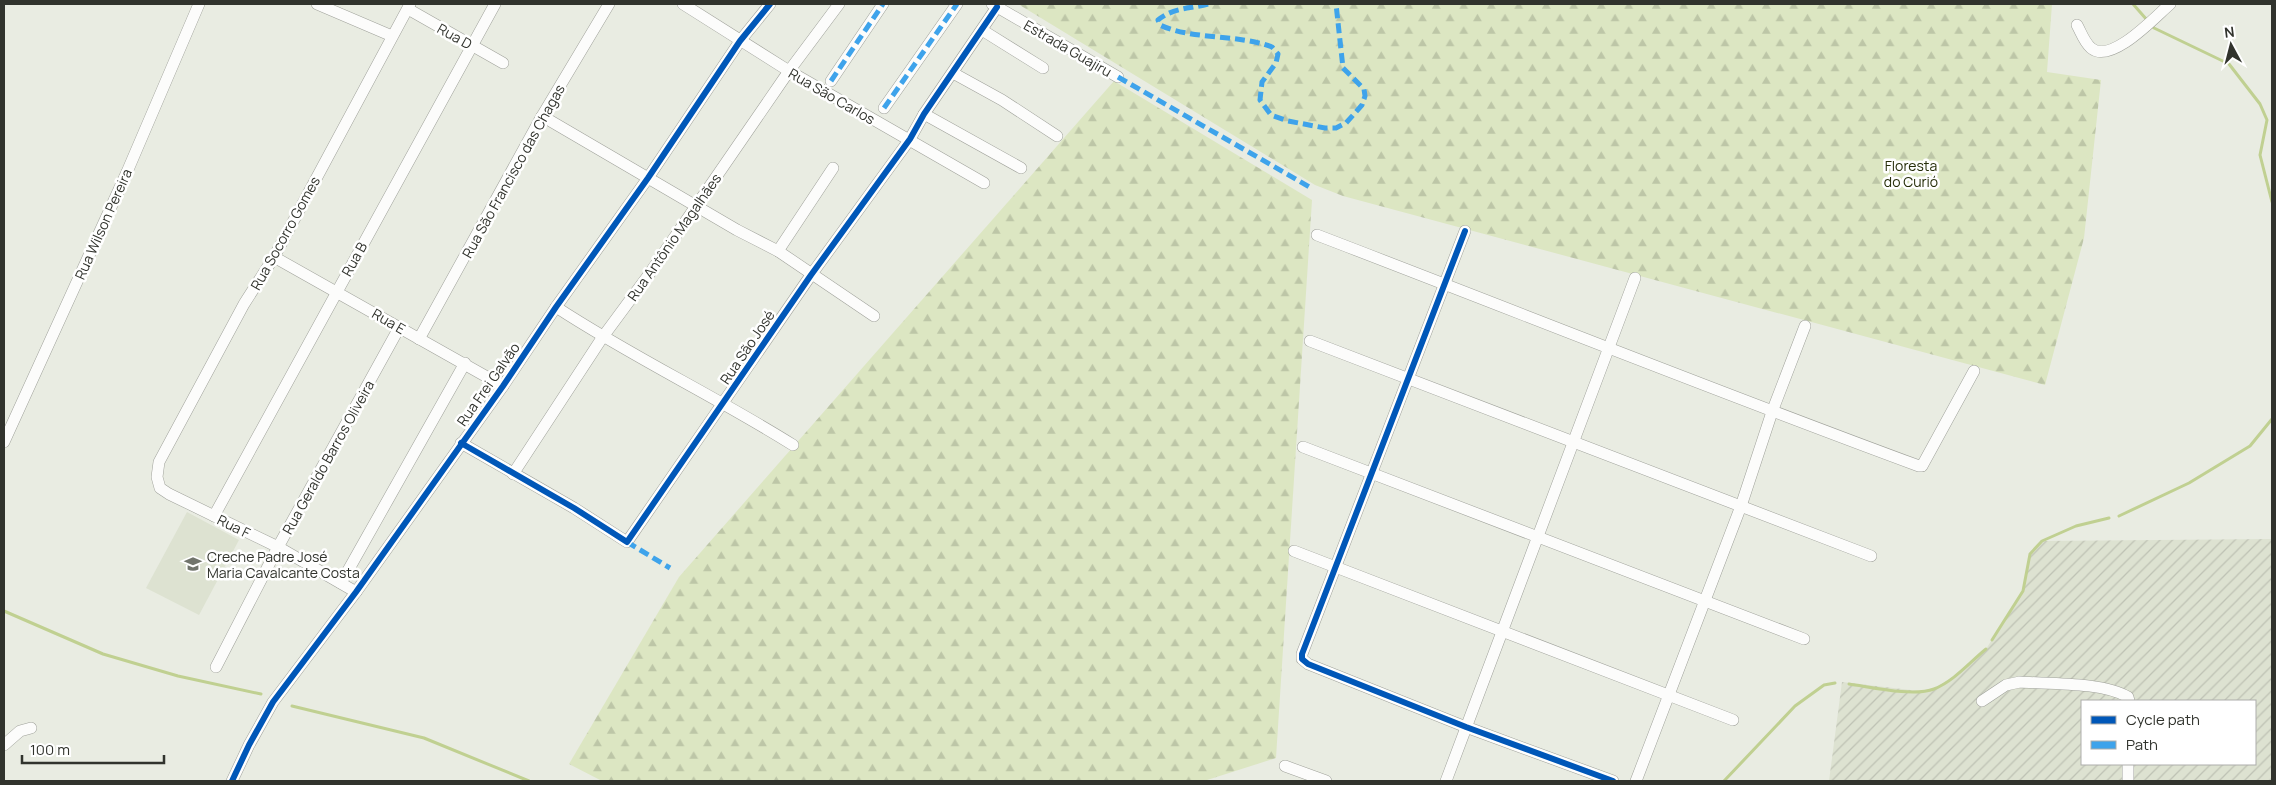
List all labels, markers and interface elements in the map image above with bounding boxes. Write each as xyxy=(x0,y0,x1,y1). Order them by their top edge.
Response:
street label: Estrada Guajiru xyxy=(1021,15,1115,81)
street label: Rua D xyxy=(434,19,476,53)
north arrow xyxy=(2206,20,2256,70)
text: N xyxy=(2223,22,2236,42)
street label: Rua São Carlos xyxy=(785,64,879,128)
street label: Rua São Francisco das Chagas xyxy=(457,81,569,261)
park label: Floresta do Curió xyxy=(1884,156,1938,191)
street label: Rua Wilson Pereira xyxy=(70,166,136,282)
street label: Rua Antônio Magalhães xyxy=(623,169,725,305)
street label: Rua Socorro Gomes xyxy=(246,173,324,293)
street label: Rua B xyxy=(337,238,371,279)
street label: Rua E xyxy=(369,304,409,338)
street label: Rua São José xyxy=(715,306,779,388)
street label: Rua Frei Galvão xyxy=(452,339,524,429)
street label: Rua Geraldo Barros Oliveira xyxy=(278,377,378,537)
street label: Rua F xyxy=(214,510,254,542)
place label: Creche Padre José Maria Cavalcante Costa xyxy=(207,547,360,582)
school or university icon: Creche Padre José Maria Cavalcante Costa xyxy=(183,554,203,574)
legend xyxy=(2081,700,2256,765)
text: Cycle path xyxy=(2126,709,2200,730)
scale bar xyxy=(22,732,165,764)
text: Path xyxy=(2126,734,2158,755)
text: 100 m xyxy=(30,739,70,760)

